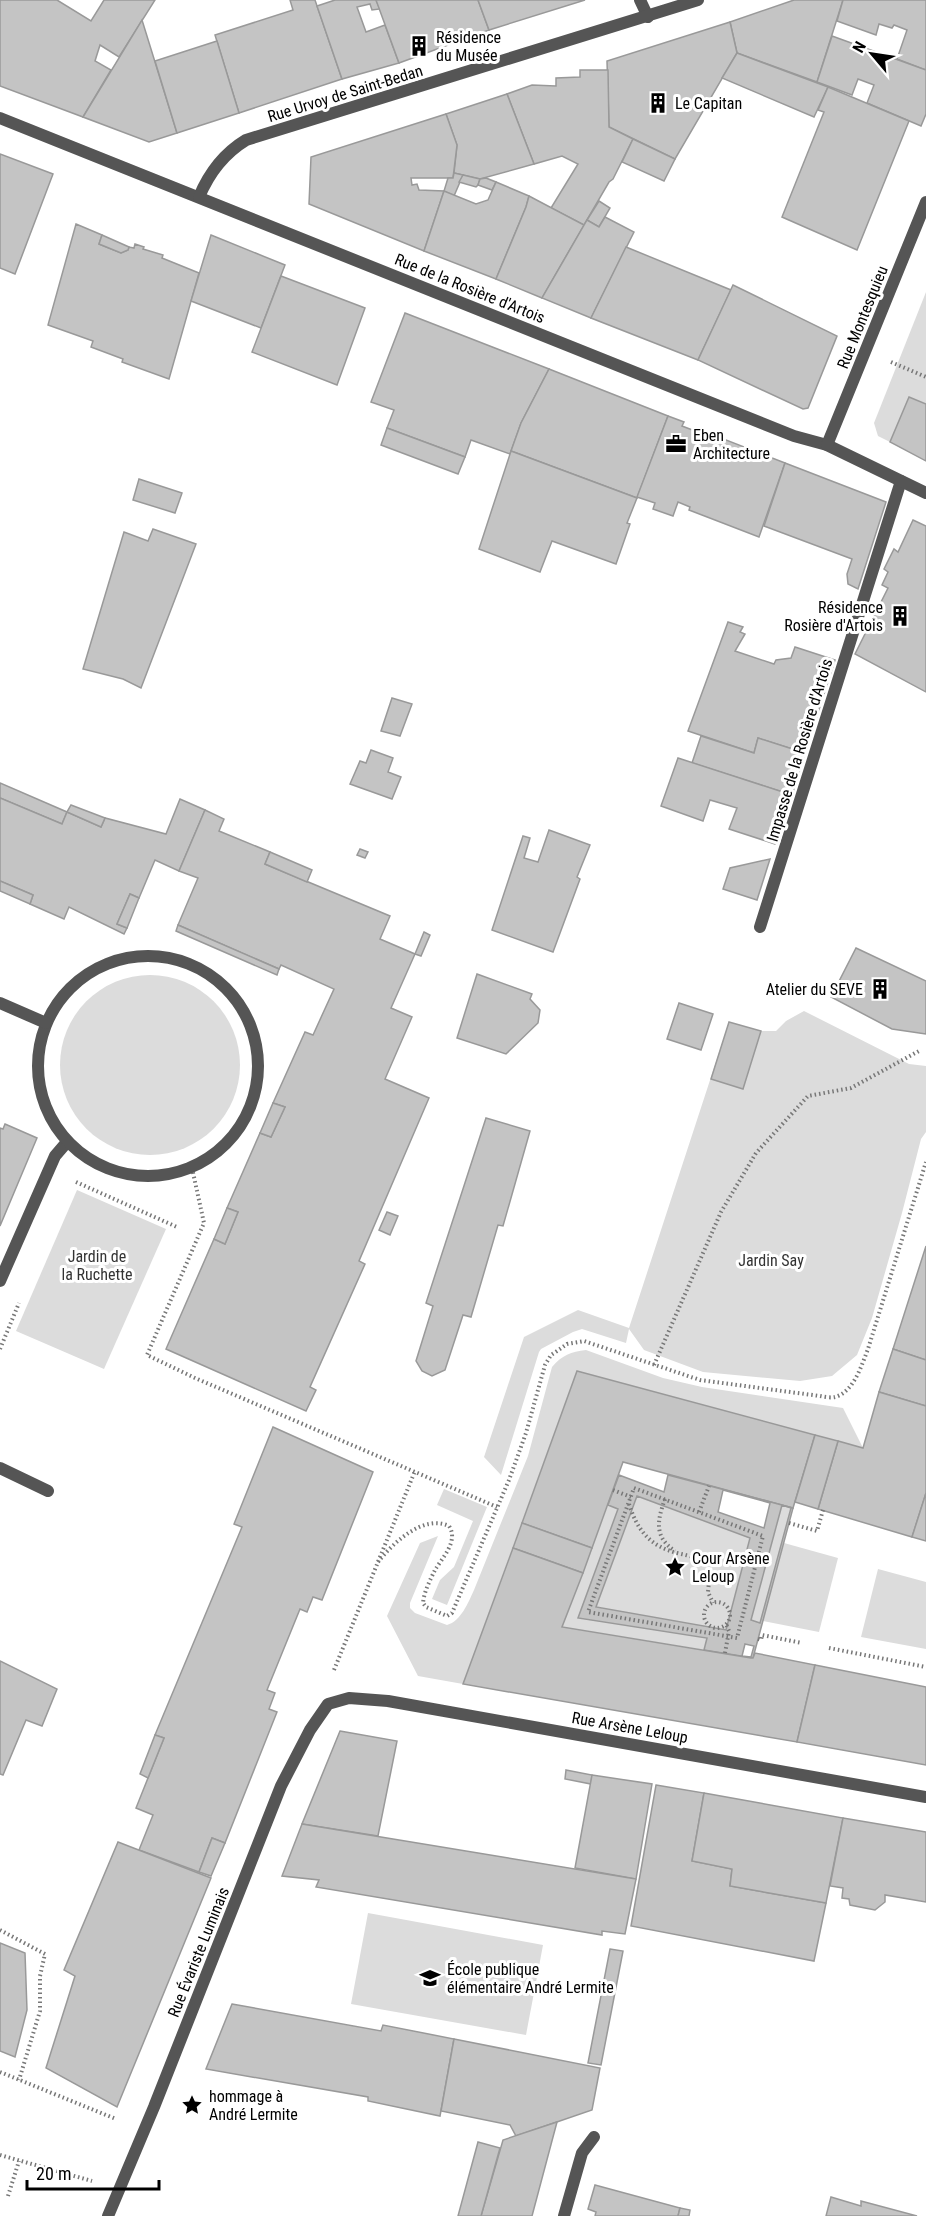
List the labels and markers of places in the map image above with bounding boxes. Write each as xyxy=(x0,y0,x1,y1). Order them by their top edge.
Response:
place label: Résidence du Musée xyxy=(436,28,501,65)
building icon: Résidence du Musée xyxy=(407,34,431,58)
building icon: Le Capitan xyxy=(646,91,670,115)
place label: Le Capitan xyxy=(675,94,742,113)
place label: Eben Architecture xyxy=(693,426,770,463)
office icon: Eben Architecture xyxy=(664,432,688,456)
place label: Résidence Rosière d'Artois xyxy=(784,598,883,635)
building icon: Résidence Rosière d'Artois xyxy=(888,604,912,628)
building icon: Atelier du SEVE xyxy=(868,977,892,1001)
place label: Atelier du SEVE xyxy=(766,980,863,999)
place label: Cour Arsène Leloup xyxy=(692,1549,770,1586)
place icon: Cour Arsène Leloup xyxy=(663,1555,687,1579)
place label: École publique élémentaire André Lermite xyxy=(447,1960,614,1997)
school or university icon: École publique élémentaire André Lermite xyxy=(418,1966,442,1990)
place label: hommage à André Lermite xyxy=(209,2087,298,2124)
place icon: hommage à André Lermite xyxy=(180,2093,204,2117)

